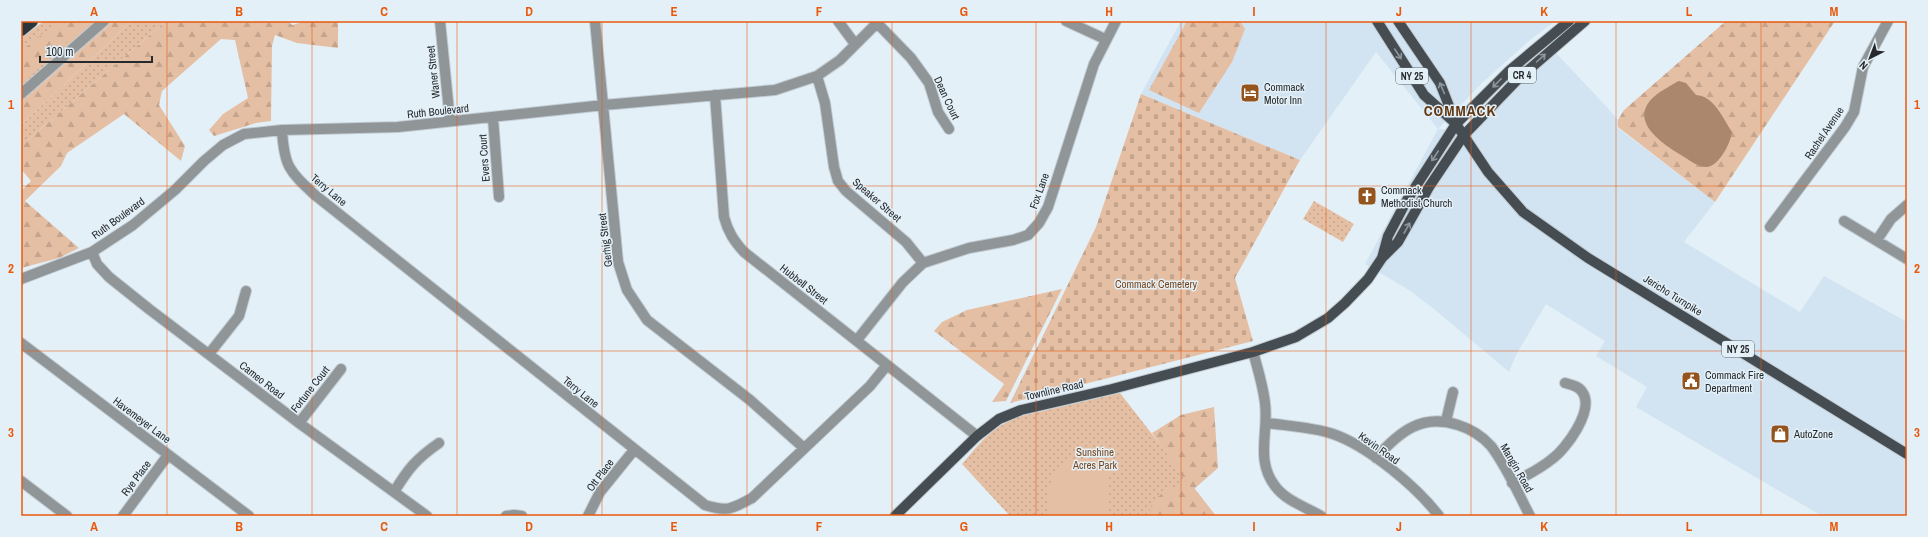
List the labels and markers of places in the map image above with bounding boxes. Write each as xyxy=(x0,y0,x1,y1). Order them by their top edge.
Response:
place label: Commack Motor Inn xyxy=(1264,80,1305,107)
hotel icon: Commack Motor Inn xyxy=(1239,82,1261,104)
place label: Commack Methodist Church xyxy=(1381,183,1452,210)
church icon: Commack Methodist Church xyxy=(1356,185,1378,207)
place label: Commack Fire Department xyxy=(1705,368,1764,395)
public building icon: Commack Fire Department xyxy=(1680,370,1702,392)
shop icon: AutoZone xyxy=(1769,423,1791,445)
place label: AutoZone xyxy=(1793,427,1833,441)

